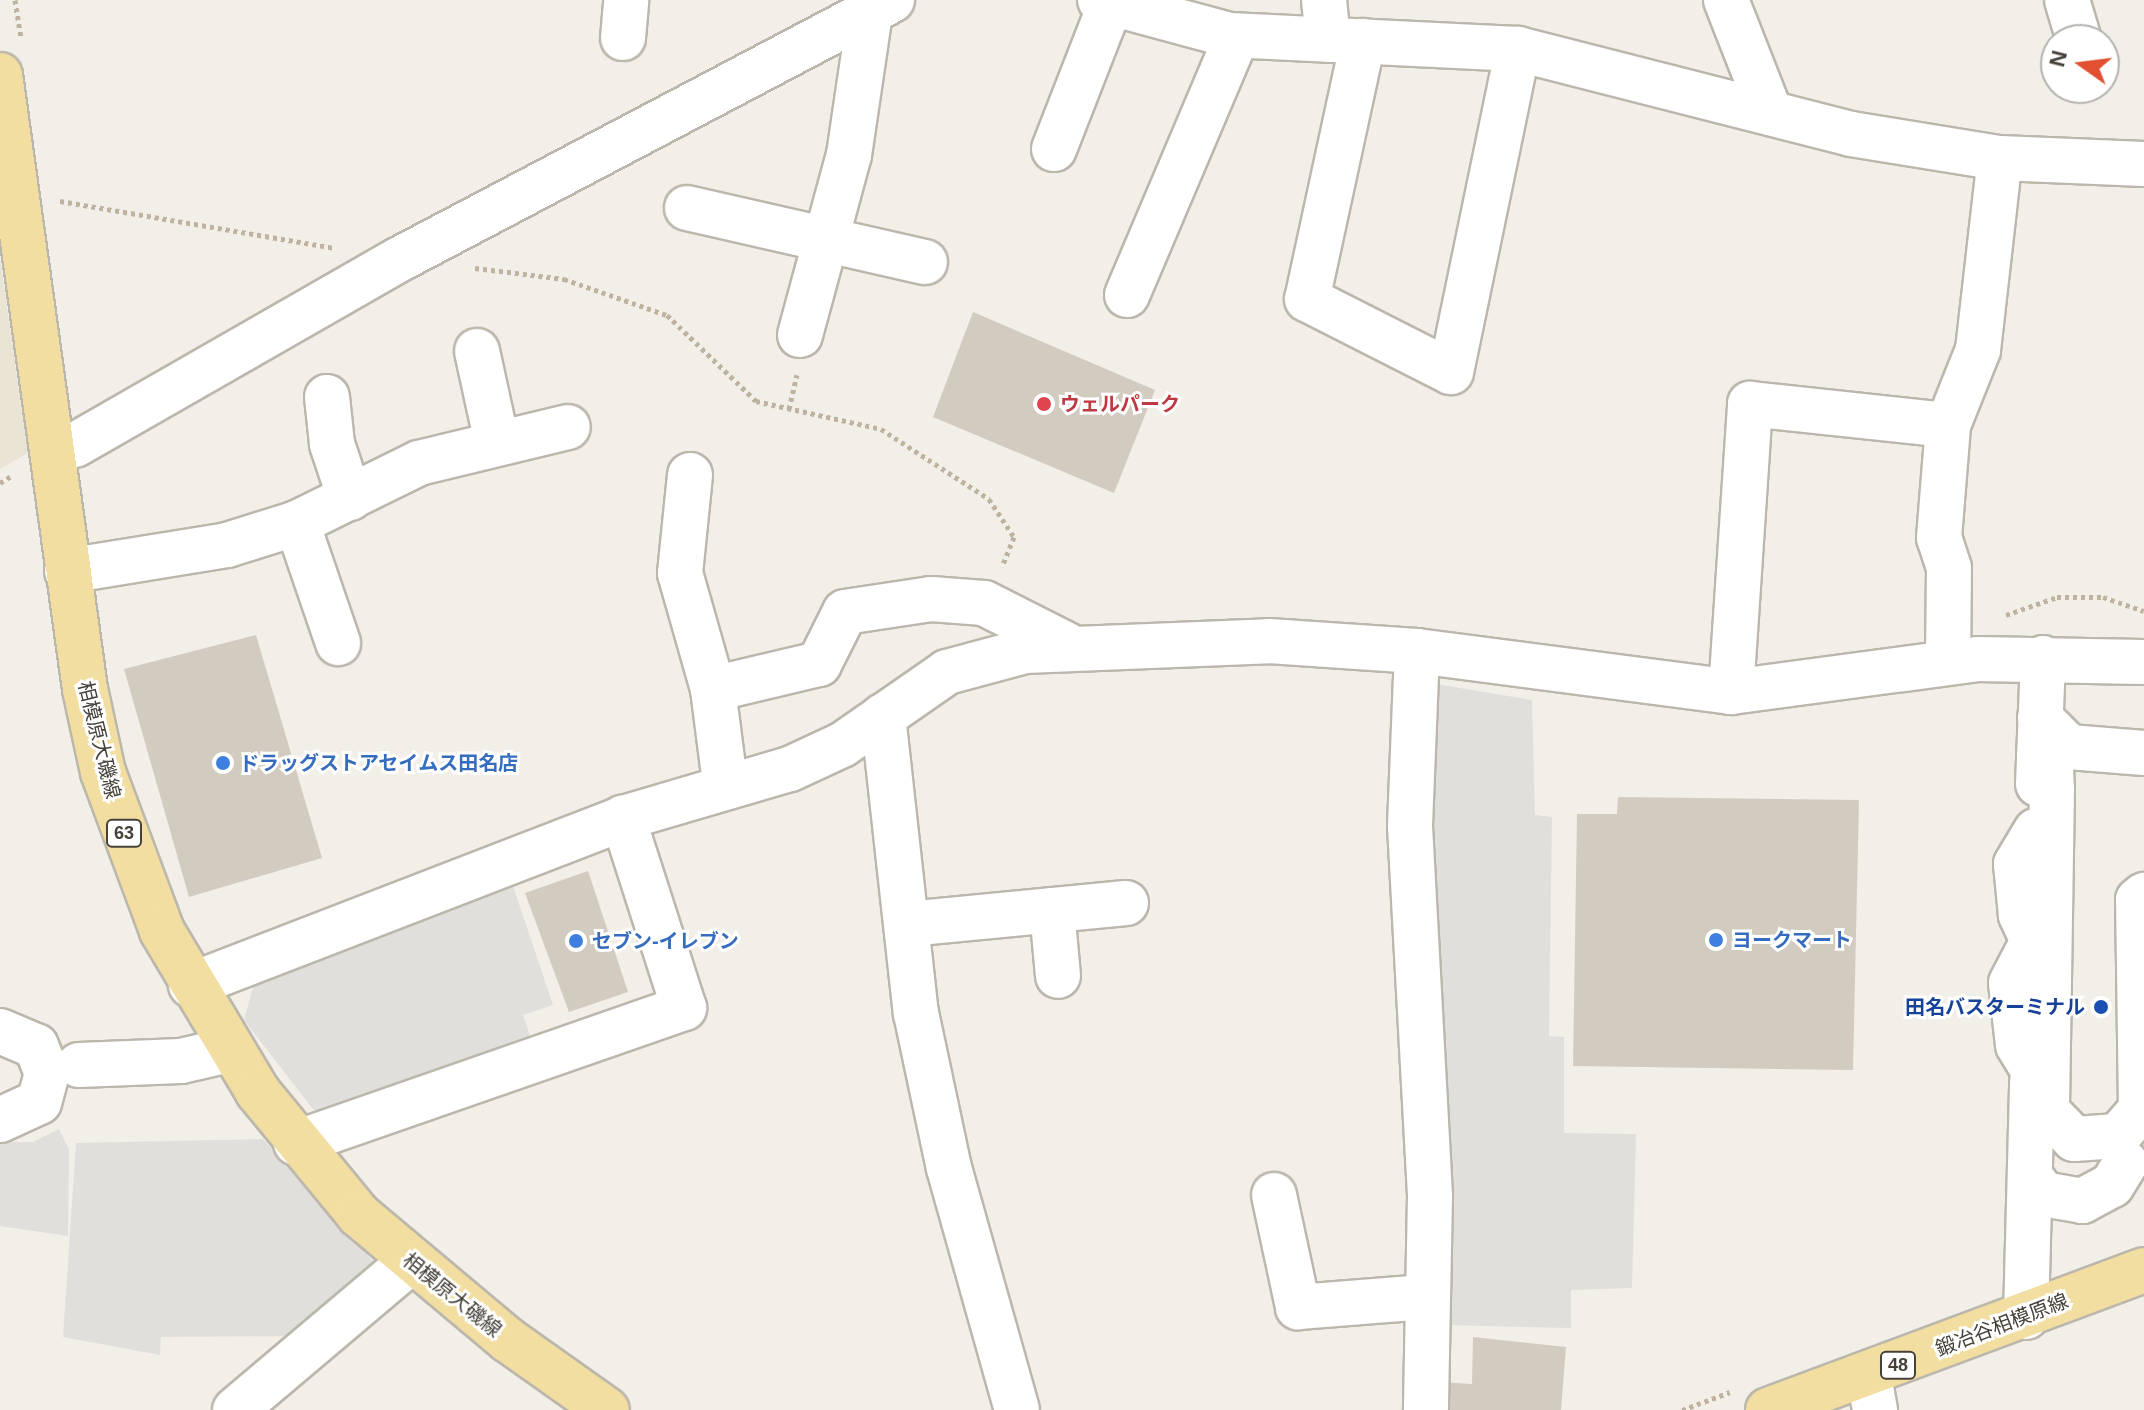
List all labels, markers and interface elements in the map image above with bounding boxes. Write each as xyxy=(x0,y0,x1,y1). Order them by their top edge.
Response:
north arrow xyxy=(2040,24,2120,104)
text: N xyxy=(2044,48,2072,69)
place label: ウェルパーク xyxy=(1060,392,1180,416)
marker: ウェルパーク xyxy=(1035,395,1053,413)
street label: 相模原大磯線 xyxy=(73,679,125,801)
place label: ドラッグストアセイムス田名店 xyxy=(239,751,519,775)
marker: ドラッグストアセイムス田名店 xyxy=(214,754,232,772)
road number: 63 xyxy=(104,819,144,847)
place label: ヨークマート xyxy=(1732,928,1852,952)
place label: セブン-イレブン xyxy=(592,929,739,953)
marker: ヨークマート xyxy=(1707,931,1725,949)
marker: セブン-イレブン xyxy=(567,932,585,950)
place label: 田名バスターミナル xyxy=(1905,995,2085,1019)
marker: 田名バスターミナル xyxy=(2092,998,2110,1016)
street label: 相模原大磯線 xyxy=(398,1248,506,1342)
street label: 鍛冶谷相模原線 xyxy=(1932,1289,2072,1361)
road number: 48 xyxy=(1878,1351,1918,1379)

